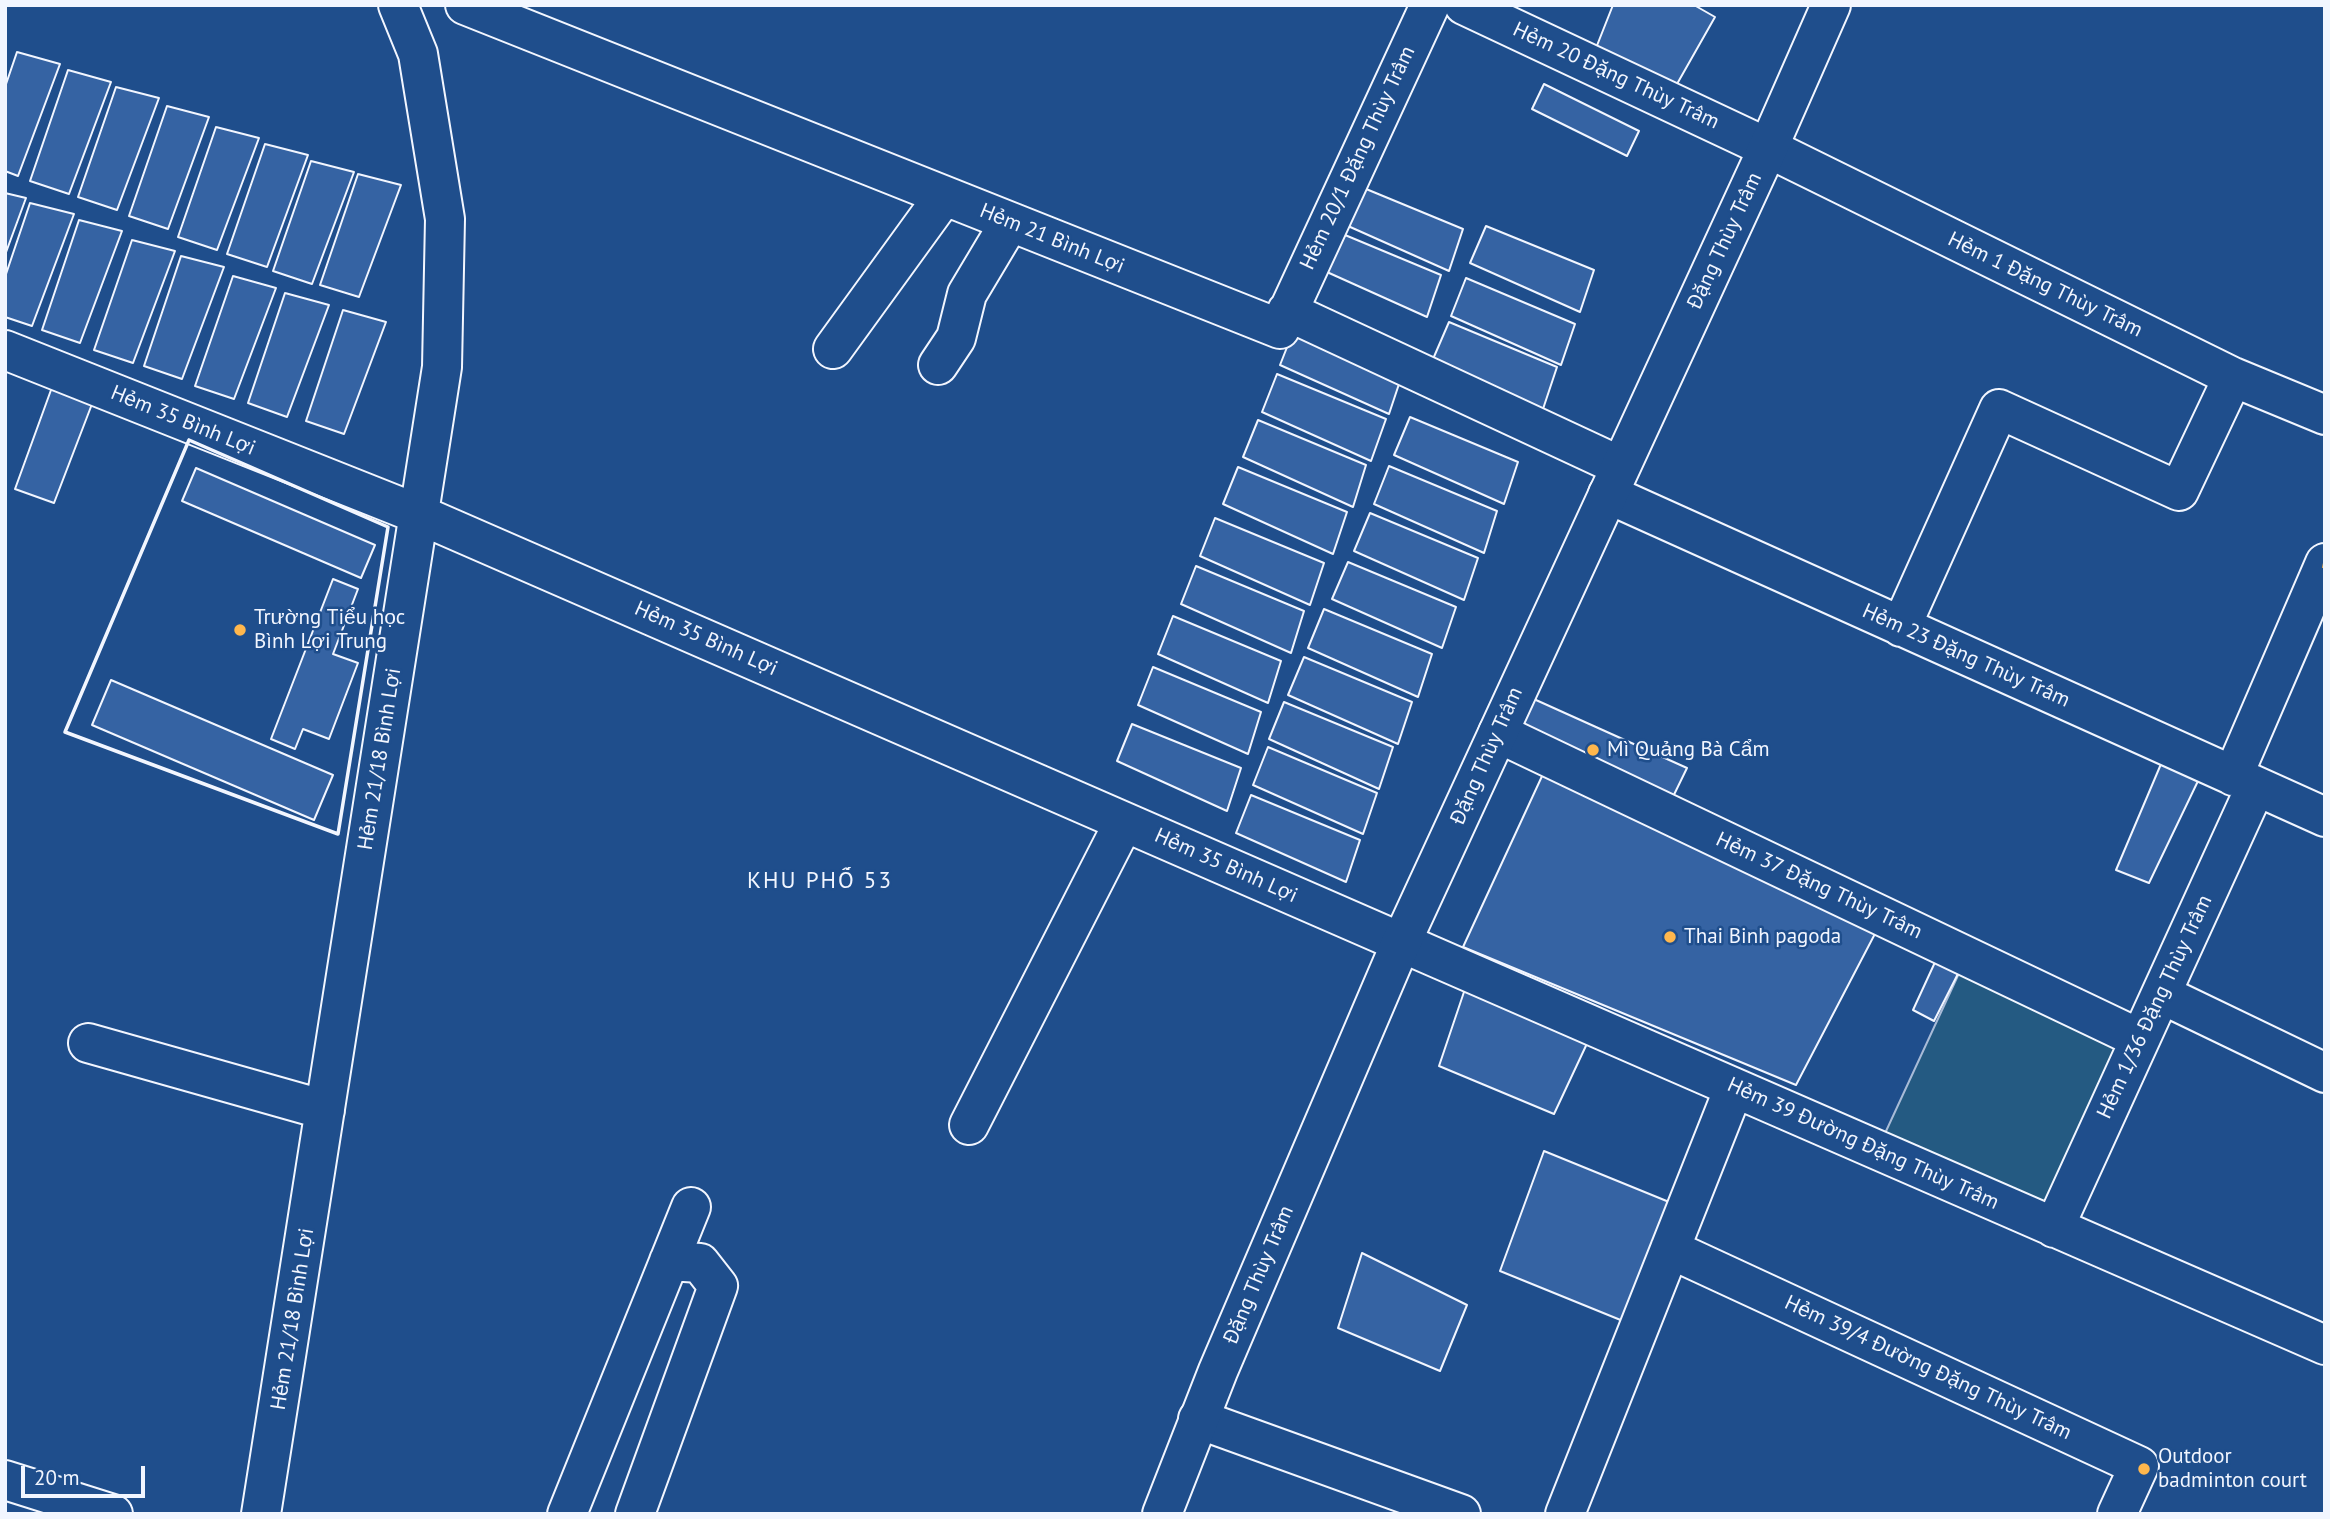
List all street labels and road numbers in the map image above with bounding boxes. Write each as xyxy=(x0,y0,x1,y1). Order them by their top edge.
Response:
street label: Hẻm 20 Đặng Thùy Trâm xyxy=(1509,17,1723,135)
street label: Hẻm 20/1 Đặng Thùy Trâm xyxy=(1295,42,1421,274)
street label: Đặng Thùy Trâm xyxy=(1682,169,1768,313)
street label: Hẻm 21 Bình Lợi xyxy=(976,199,1128,279)
street label: Hẻm 1 Đặng Thùy Trâm xyxy=(1944,227,2146,343)
street label: Hẻm 35 Bình Lợi xyxy=(107,381,259,461)
street label: Hẻm 35 Bình Lợi xyxy=(631,596,781,682)
street label: Hẻm 23 Đặng Thùy Trâm xyxy=(1858,599,2074,713)
street label: Hẻm 21/18 Bình Lợi xyxy=(353,666,407,852)
street label: Đặng Thùy Trâm xyxy=(1445,683,1529,829)
street label: Hẻm 35 Bình Lợi xyxy=(1151,823,1301,909)
street label: Hẻm 37 Đặng Thùy Trâm xyxy=(1712,827,1926,945)
street label: Hẻm 1/36 Đặng Thùy Trâm xyxy=(2092,891,2218,1123)
street label: Hẻm 39 Đường Đặng Thùy Trâm xyxy=(1723,1073,2003,1215)
street label: Đặng Thùy Trâm xyxy=(1219,1202,1299,1348)
street label: Hẻm 21/18 Bình Lợi xyxy=(266,1226,320,1412)
street label: Hẻm 39/4 Đường Đặng Thùy Trâm xyxy=(1781,1290,2075,1446)

